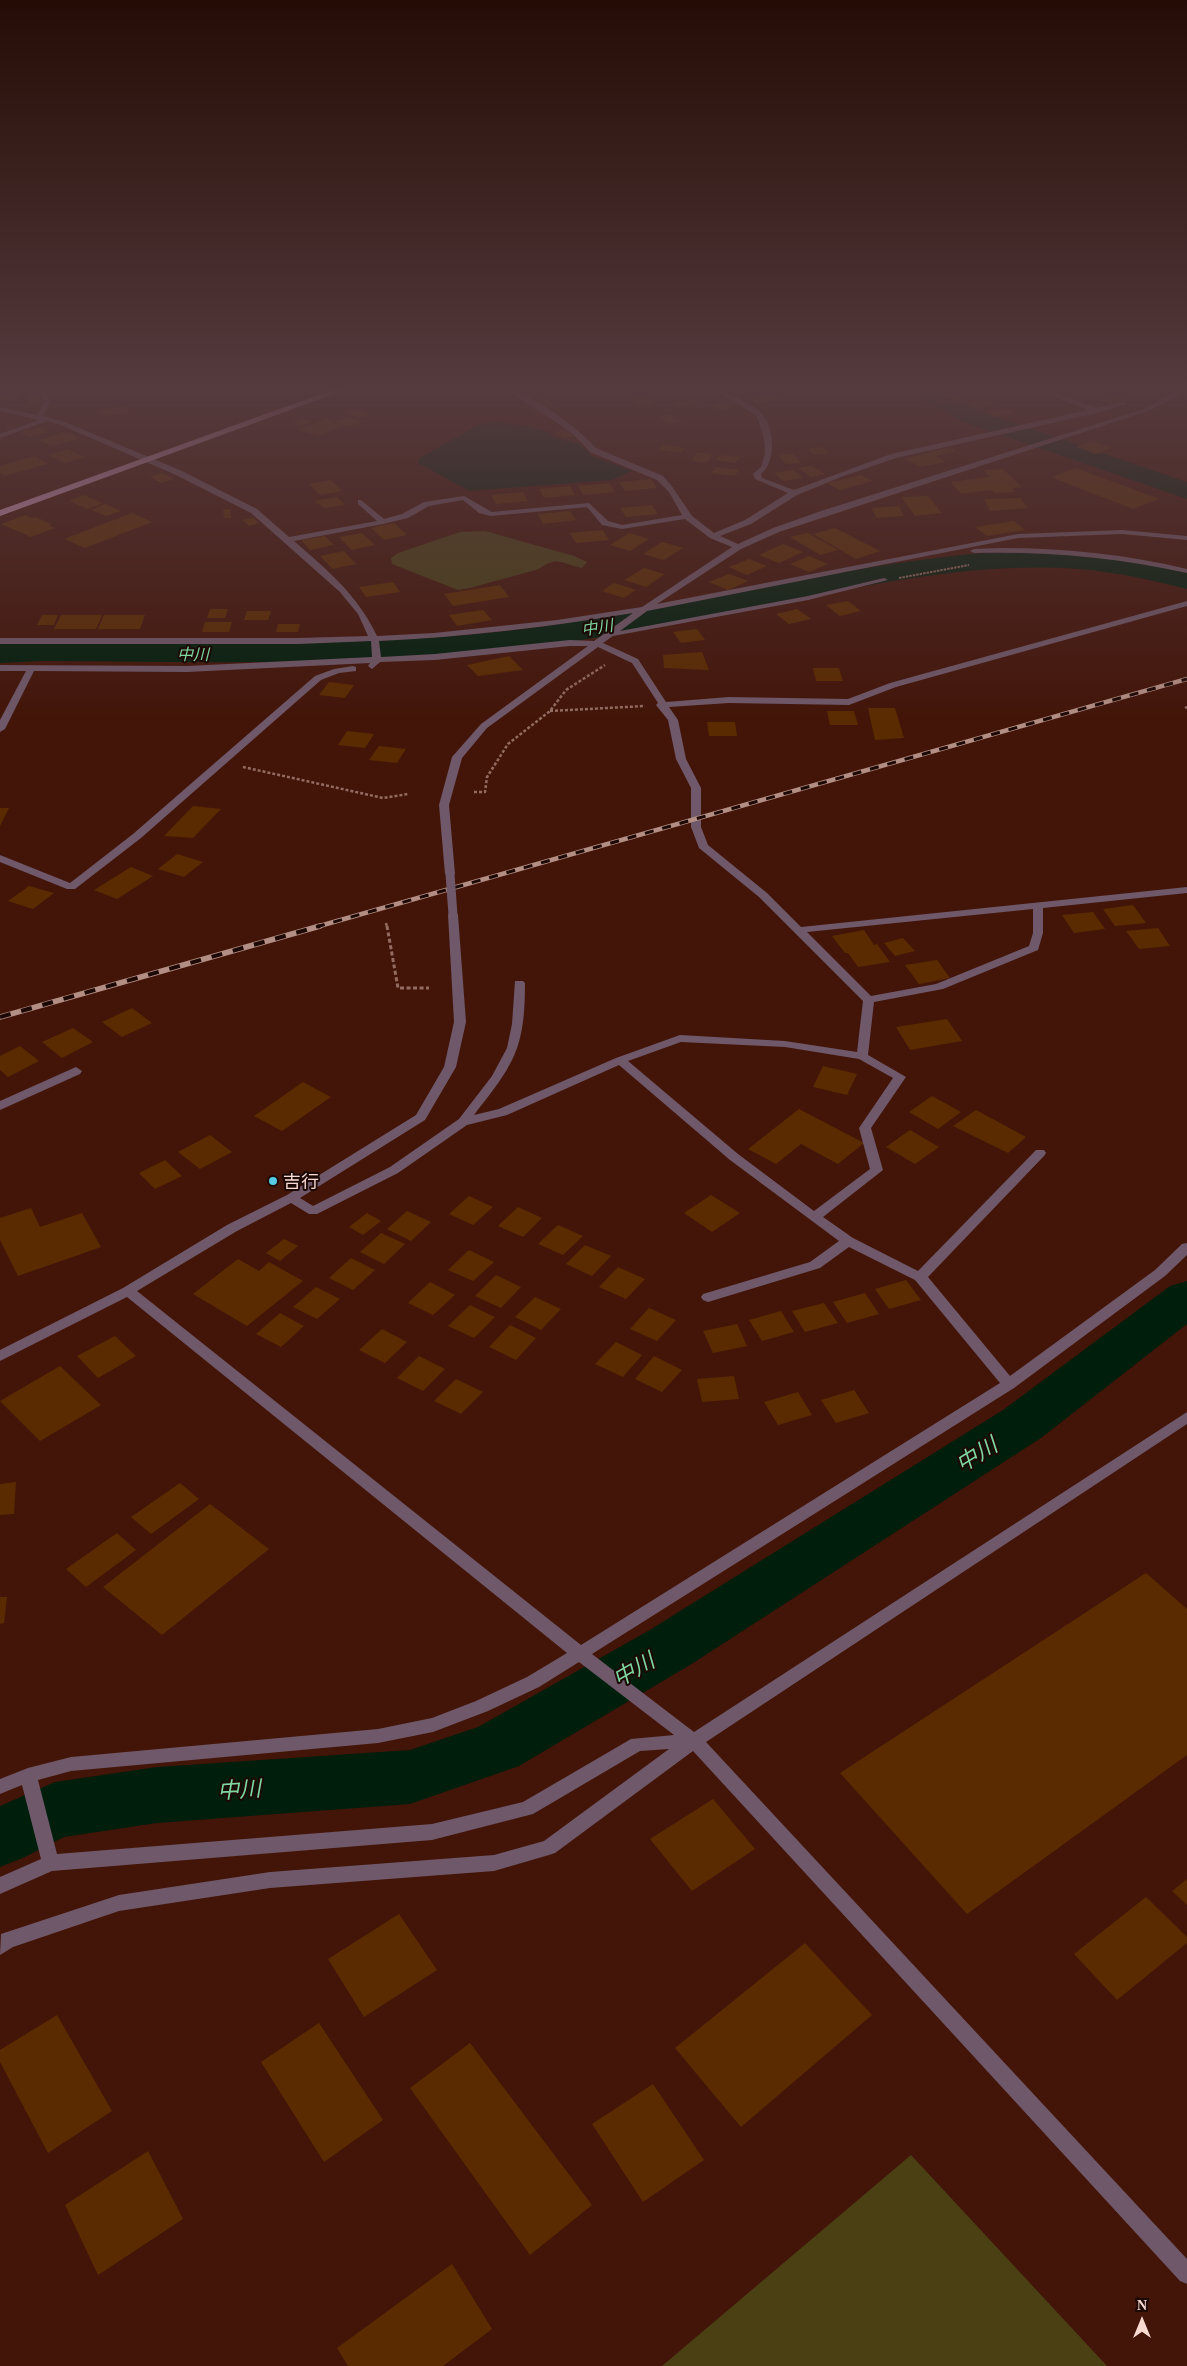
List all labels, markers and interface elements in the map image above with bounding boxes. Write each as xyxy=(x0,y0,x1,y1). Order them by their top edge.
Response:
water label: 中川 xyxy=(580,615,614,639)
water label: 中川 xyxy=(177,644,209,664)
place label: 吉行 xyxy=(283,1170,319,1192)
marker: 吉行 xyxy=(267,1175,279,1187)
water label: 中川 xyxy=(950,1431,1002,1477)
water label: 中川 xyxy=(607,1647,659,1691)
water label: 中川 xyxy=(216,1774,262,1804)
north arrow xyxy=(1117,2296,1167,2346)
text: N xyxy=(1137,2298,1147,2313)

